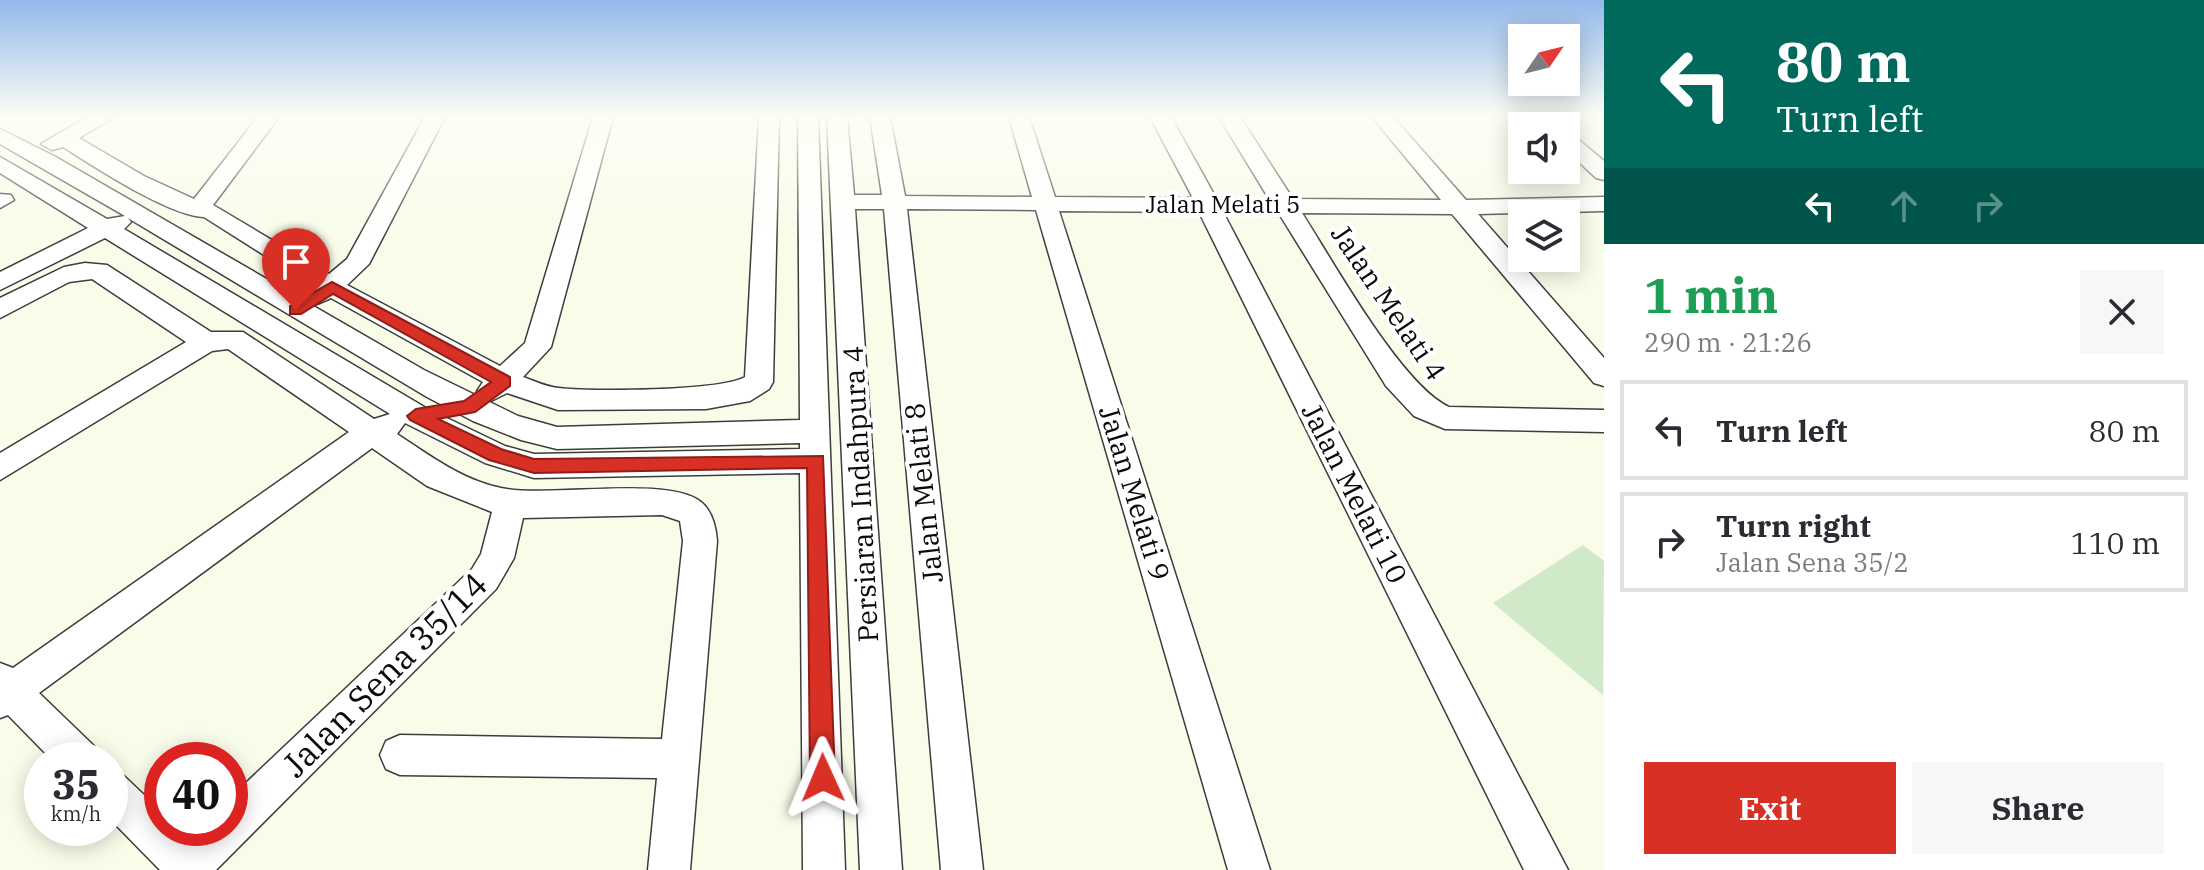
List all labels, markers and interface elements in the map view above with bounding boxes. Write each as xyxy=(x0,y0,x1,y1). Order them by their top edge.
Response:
north arrow xyxy=(1508,24,1580,96)
map controls xyxy=(1508,24,1580,272)
text: 80 m xyxy=(1776,25,1911,97)
icon: left xyxy=(1644,32,1748,136)
text: Turn left xyxy=(1776,95,1923,142)
button: sound xyxy=(1508,112,1580,184)
icon: left xyxy=(1798,184,1842,228)
icon: ahead xyxy=(1882,184,1926,228)
icon: right xyxy=(1966,184,2010,228)
street label: Jalan Melati 5 xyxy=(1145,188,1301,220)
button: layers xyxy=(1508,200,1580,272)
street label: Jalan Melati 4 xyxy=(1323,217,1455,387)
pin xyxy=(262,228,330,310)
icon: arrive xyxy=(274,240,318,284)
text: 1 min xyxy=(1644,264,1778,326)
button: close xyxy=(2080,270,2164,354)
text: 290 m · 21:26 xyxy=(1644,325,1812,359)
street label: Persiaran Indahpura 4 xyxy=(834,345,886,643)
street label: Jalan Melati 10 xyxy=(1294,397,1416,589)
street label: Jalan Melati 8 xyxy=(895,401,951,585)
street label: Jalan Melati 9 xyxy=(1091,401,1179,585)
icon: left xyxy=(1648,408,1692,452)
text: Turn left xyxy=(1716,411,1848,450)
text: 80 m xyxy=(2088,411,2160,450)
text: Turn right xyxy=(1716,506,1871,545)
icon: right xyxy=(1648,520,1692,564)
text: 110 m xyxy=(2070,523,2160,562)
text: Jalan Sena 35/2 xyxy=(1716,545,1909,579)
street label: Jalan Sena 35/14 xyxy=(272,562,496,786)
position arrow xyxy=(781,736,865,820)
speed limit sign: 40 xyxy=(144,742,248,846)
text: 35 xyxy=(52,758,100,810)
button: Exit xyxy=(1644,762,1896,854)
button: Share xyxy=(1912,762,2164,854)
text: km/h xyxy=(51,800,101,827)

